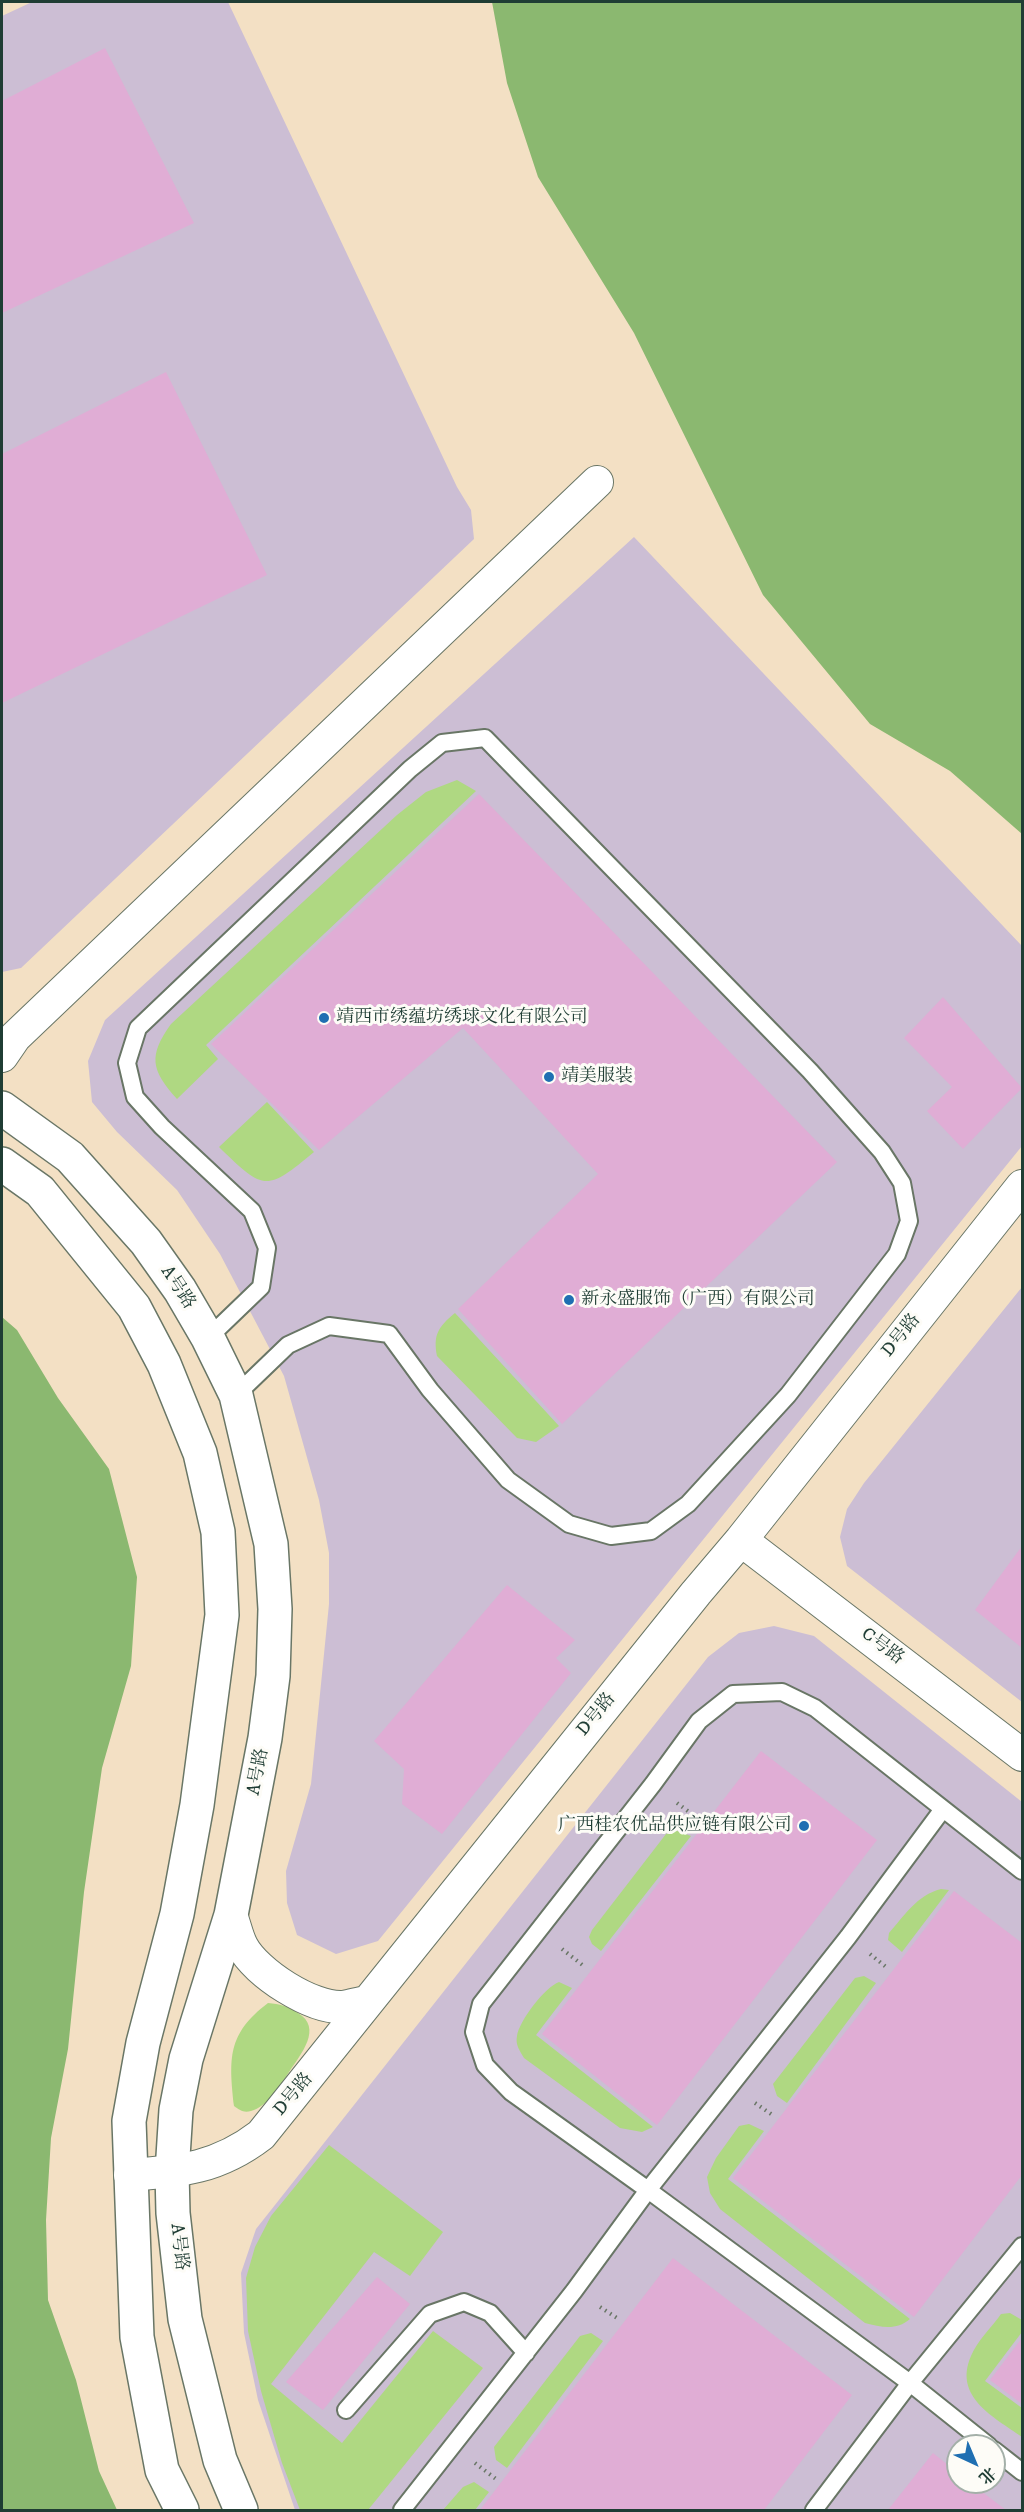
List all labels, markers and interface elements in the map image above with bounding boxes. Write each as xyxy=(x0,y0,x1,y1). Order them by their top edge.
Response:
place label: 靖西市绣蕴坊绣球文化有限公司 xyxy=(336,1007,588,1029)
marker: 靖西市绣蕴坊绣球文化有限公司 xyxy=(317,1011,331,1025)
place label: 靖美服装 xyxy=(561,1066,633,1088)
marker: 靖美服装 xyxy=(542,1070,556,1084)
street label: A号路 xyxy=(155,1262,199,1314)
place label: 新永盛服饰（广西）有限公司 xyxy=(581,1289,815,1311)
marker: 新永盛服饰（广西）有限公司 xyxy=(562,1293,576,1307)
street label: D号路 xyxy=(878,1310,926,1362)
street label: C号路 xyxy=(856,1624,908,1670)
street label: D号路 xyxy=(573,1689,621,1741)
street label: A号路 xyxy=(244,1747,274,1797)
place label: 广西桂农优品供应链有限公司 xyxy=(558,1815,792,1837)
marker: 广西桂农优品供应链有限公司 xyxy=(797,1819,811,1833)
street label: D号路 xyxy=(270,2069,318,2121)
street label: A号路 xyxy=(164,2222,192,2272)
north arrow xyxy=(946,2434,1006,2494)
text: 北 xyxy=(974,2463,1000,2488)

